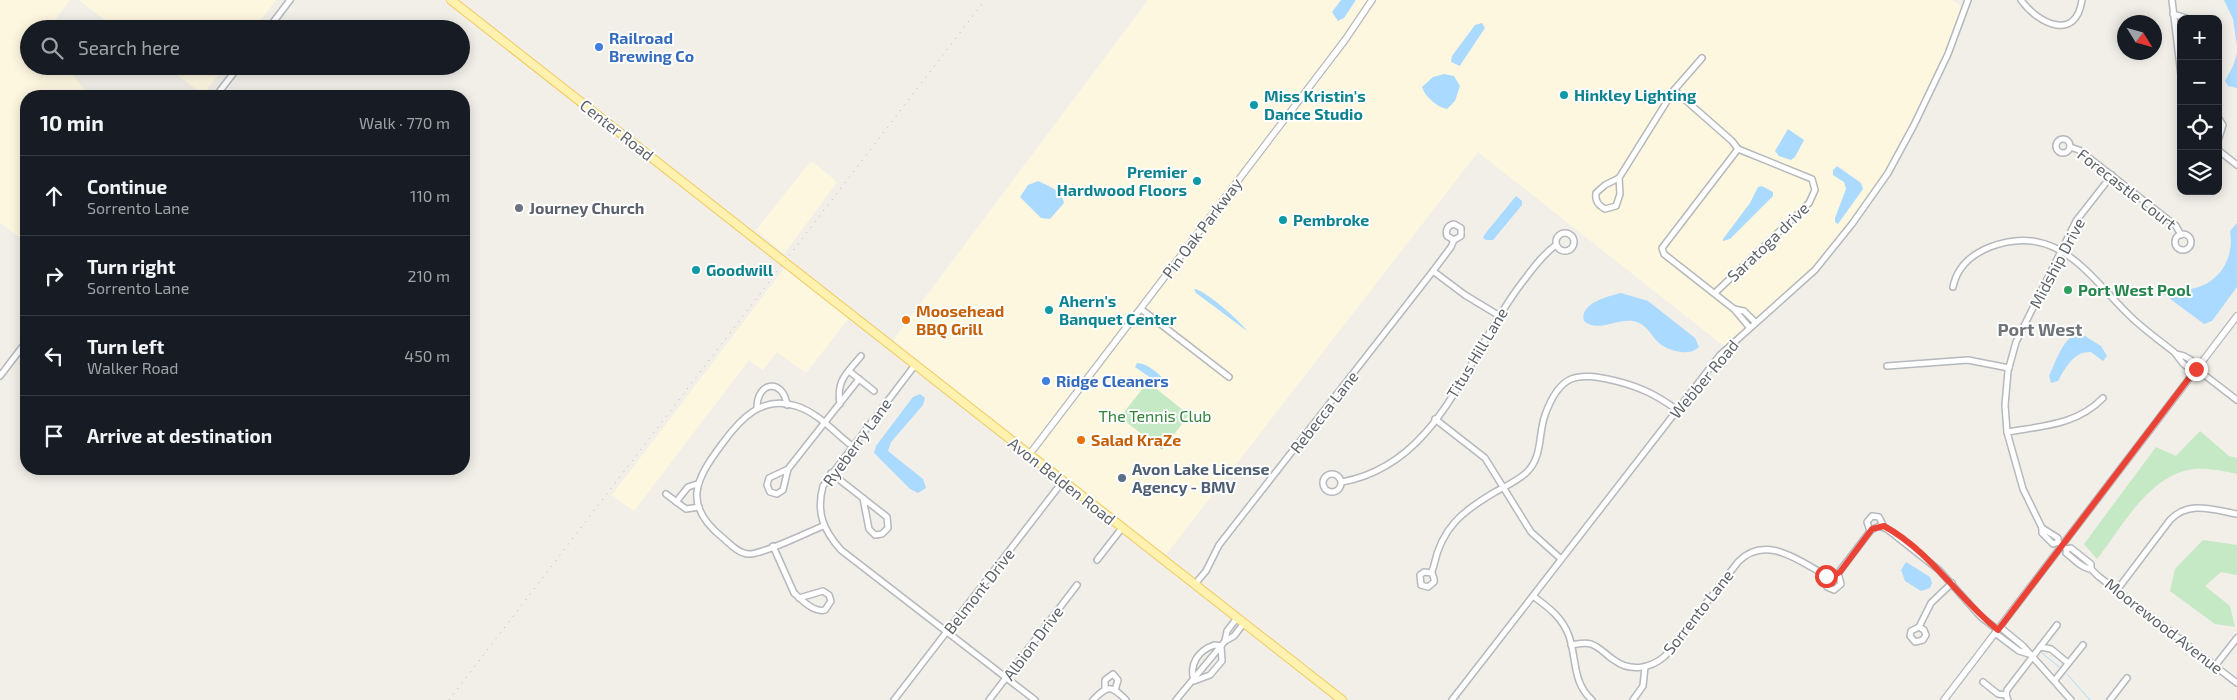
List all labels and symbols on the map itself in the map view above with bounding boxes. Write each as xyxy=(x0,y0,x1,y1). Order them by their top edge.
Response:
north arrow xyxy=(2117,15,2162,60)
place label: Railroad Brewing Co xyxy=(609,28,694,65)
marker: Railroad Brewing Co xyxy=(593,41,605,53)
place label: Hinkley Lighting xyxy=(1574,85,1697,105)
place label: Miss Kristin's Dance Studio xyxy=(1264,86,1366,123)
marker: Hinkley Lighting xyxy=(1558,89,1570,101)
street label: Center Road xyxy=(577,95,658,164)
marker: Miss Kristin's Dance Studio xyxy=(1248,99,1260,111)
street label: Forecastle Court xyxy=(2074,144,2180,233)
place label: Premier Hardwood Floors xyxy=(1057,162,1187,199)
street label: Pin Oak Parkway xyxy=(1158,173,1246,281)
marker: Premier Hardwood Floors xyxy=(1191,175,1203,187)
place label: Journey Church xyxy=(529,198,644,218)
street label: Saratoga drive xyxy=(1723,198,1812,285)
marker: Journey Church xyxy=(513,202,525,214)
place label: Pembroke xyxy=(1293,210,1369,229)
marker: Pembroke xyxy=(1277,214,1289,226)
street label: Midship Drive xyxy=(2025,214,2088,311)
place label: Goodwill xyxy=(706,260,774,279)
marker: Goodwill xyxy=(690,264,702,276)
place label: Port West Pool xyxy=(2078,280,2192,299)
marker: Port West Pool xyxy=(2062,284,2074,296)
place label: Ahern's Banquet Center xyxy=(1059,291,1177,328)
place label: Moosehead BBQ Grill xyxy=(916,301,1004,339)
marker: Ahern's Banquet Center xyxy=(1043,304,1055,316)
street label: Titus Hill Lane xyxy=(1442,304,1511,402)
marker: Moosehead BBQ Grill xyxy=(900,314,912,326)
district label: Port West xyxy=(1998,318,2083,340)
street label: Webber Road xyxy=(1665,335,1742,422)
route end xyxy=(2185,358,2208,381)
street label: Rebecca Lane xyxy=(1286,367,1362,457)
place label: Ridge Cleaners xyxy=(1056,371,1169,390)
marker: Ridge Cleaners xyxy=(1040,375,1052,387)
street label: Ryeberry Lane xyxy=(818,394,895,489)
park label: The Tennis Club xyxy=(1099,406,1211,425)
place label: Salad KraZe xyxy=(1091,430,1181,449)
street label: Avon Belden Road xyxy=(1005,433,1120,528)
marker: Salad KraZe xyxy=(1075,434,1087,446)
place label: Avon Lake License Agency - BMV xyxy=(1132,459,1270,497)
marker: Avon Lake License Agency - BMV xyxy=(1116,472,1128,484)
street label: Belmont Drive xyxy=(939,544,1018,637)
route start xyxy=(1815,565,1838,588)
street label: Sorrento Lane xyxy=(1659,566,1737,658)
street label: Moorewood Avenue xyxy=(2102,574,2227,678)
street label: Albion Drive xyxy=(999,602,1067,683)

